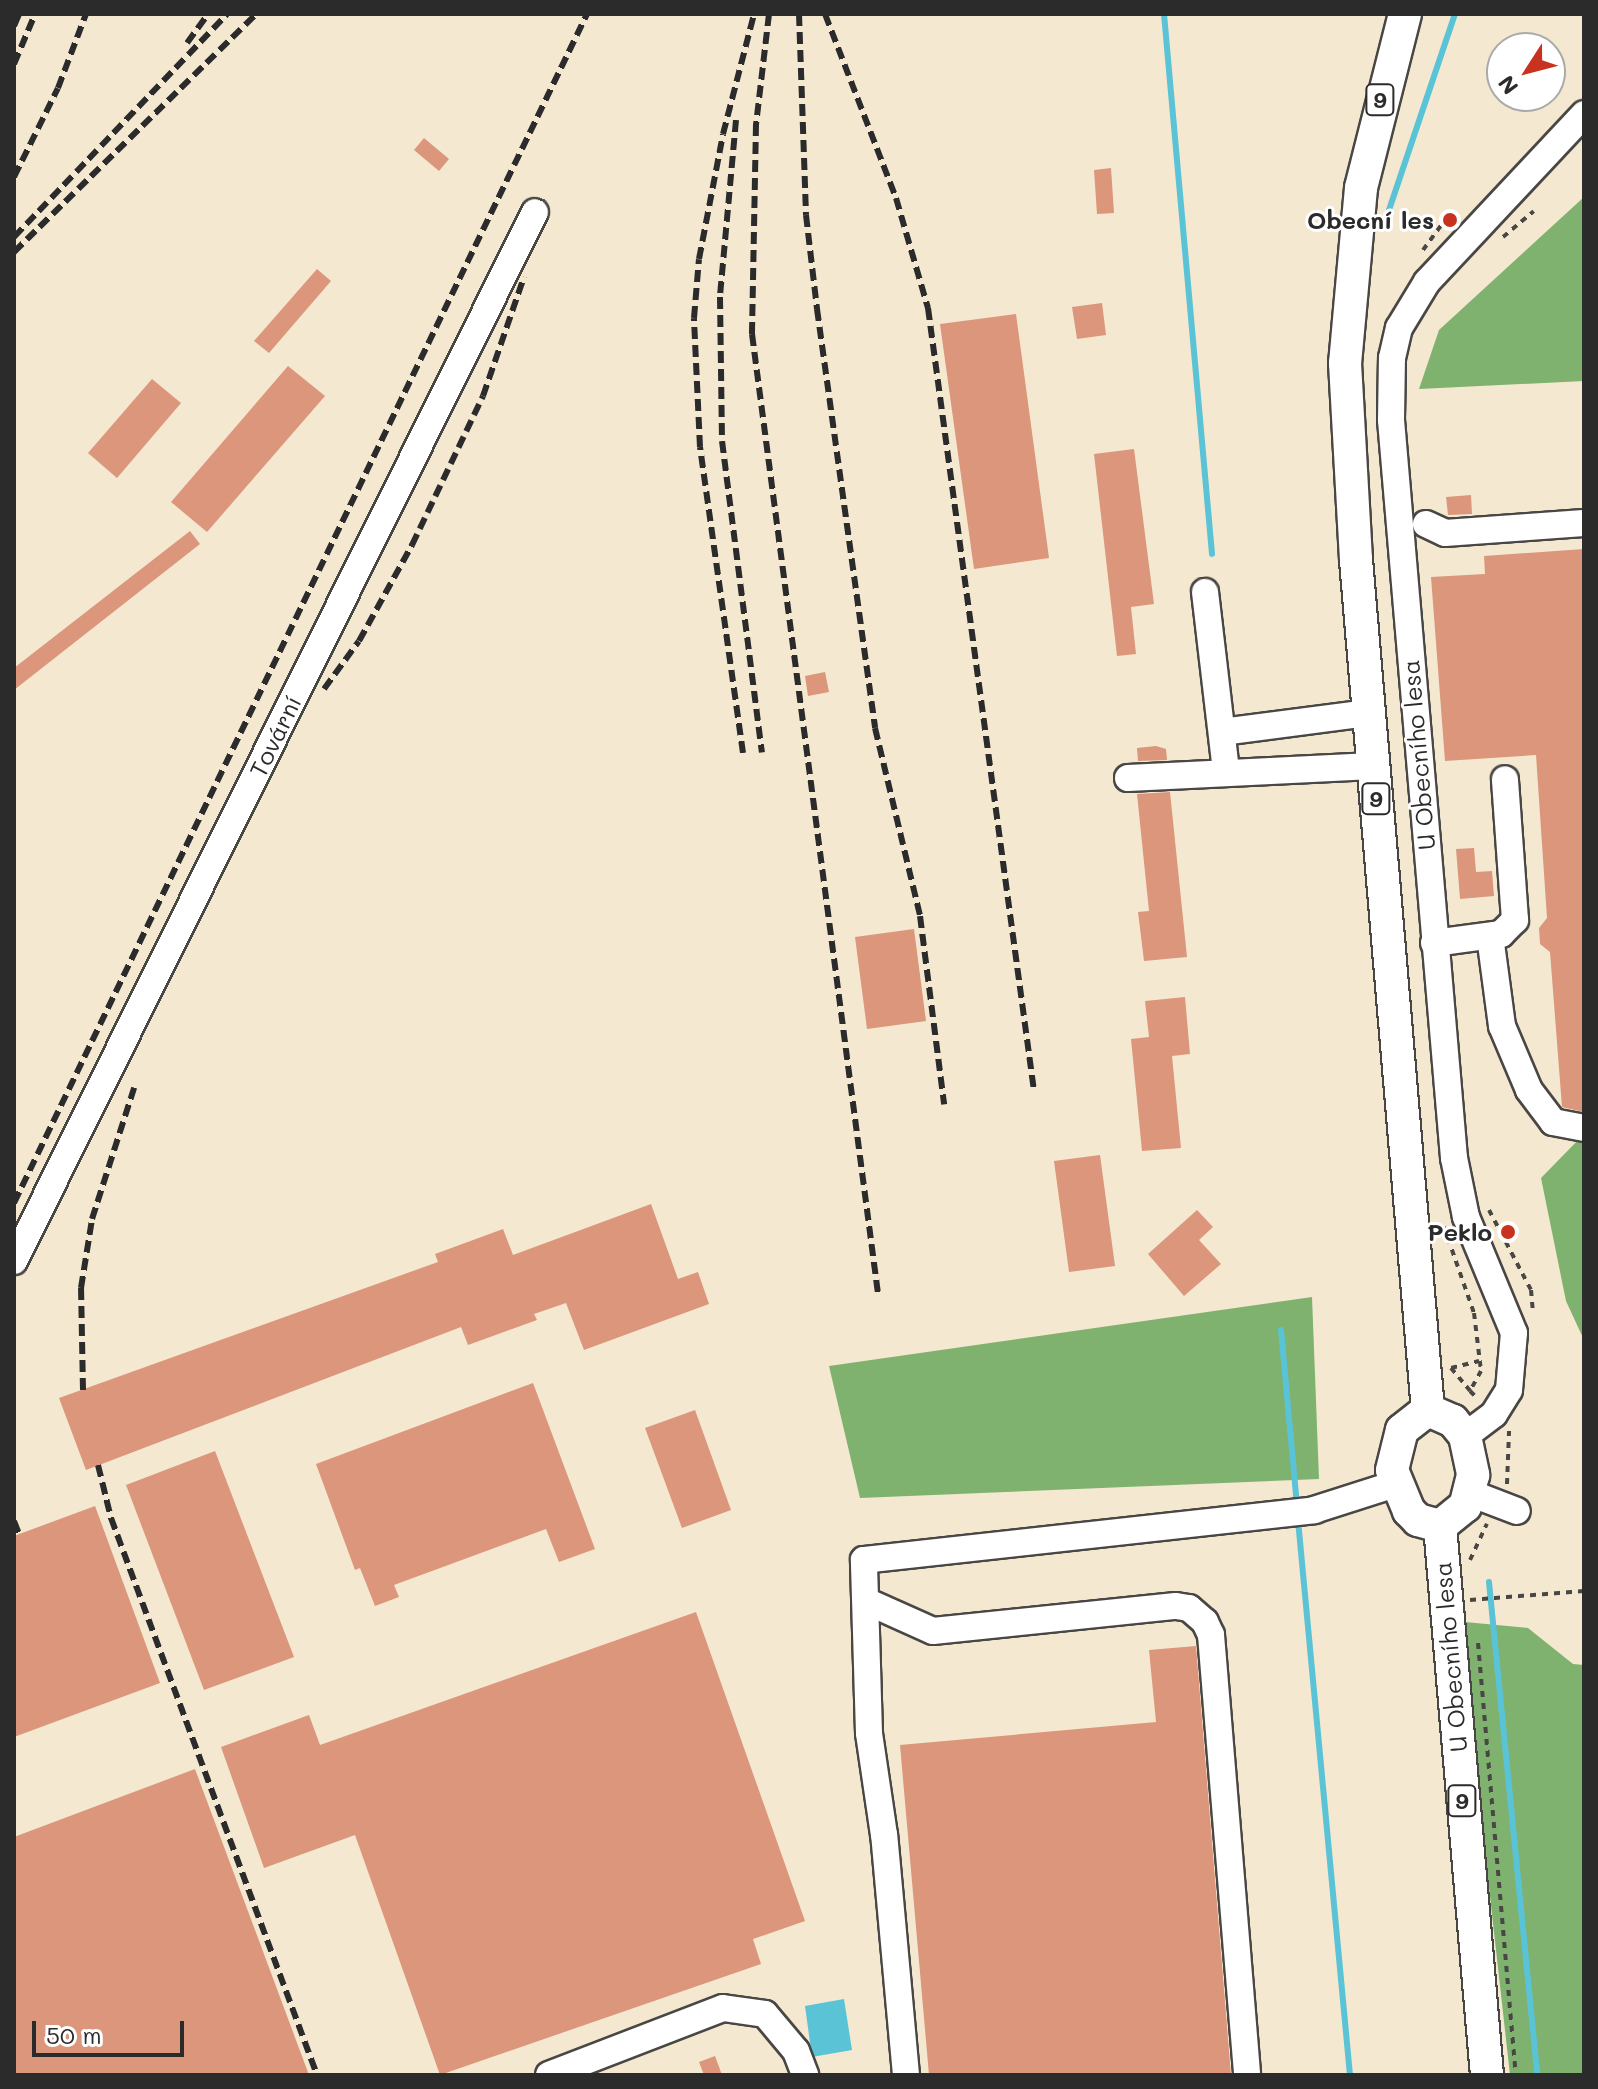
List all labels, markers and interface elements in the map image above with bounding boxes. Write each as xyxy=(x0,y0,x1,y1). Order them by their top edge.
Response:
north arrow xyxy=(1486,32,1566,112)
text: N xyxy=(1491,70,1524,101)
road number: 9 xyxy=(1364,82,1396,118)
place label: Obecní les xyxy=(1307,206,1434,234)
marker: Obecní les xyxy=(1441,211,1459,229)
street label: U Obecního lesa xyxy=(1395,659,1441,851)
street label: Tovární xyxy=(243,691,307,781)
road number: 9 xyxy=(1360,781,1392,817)
place label: Peklo xyxy=(1427,1218,1492,1246)
marker: Peklo xyxy=(1499,1223,1517,1241)
street label: U Obecního lesa xyxy=(1427,1561,1473,1753)
road number: 9 xyxy=(1446,1783,1478,1819)
scale bar xyxy=(36,2005,188,2055)
text: 50 m xyxy=(46,2019,102,2050)

